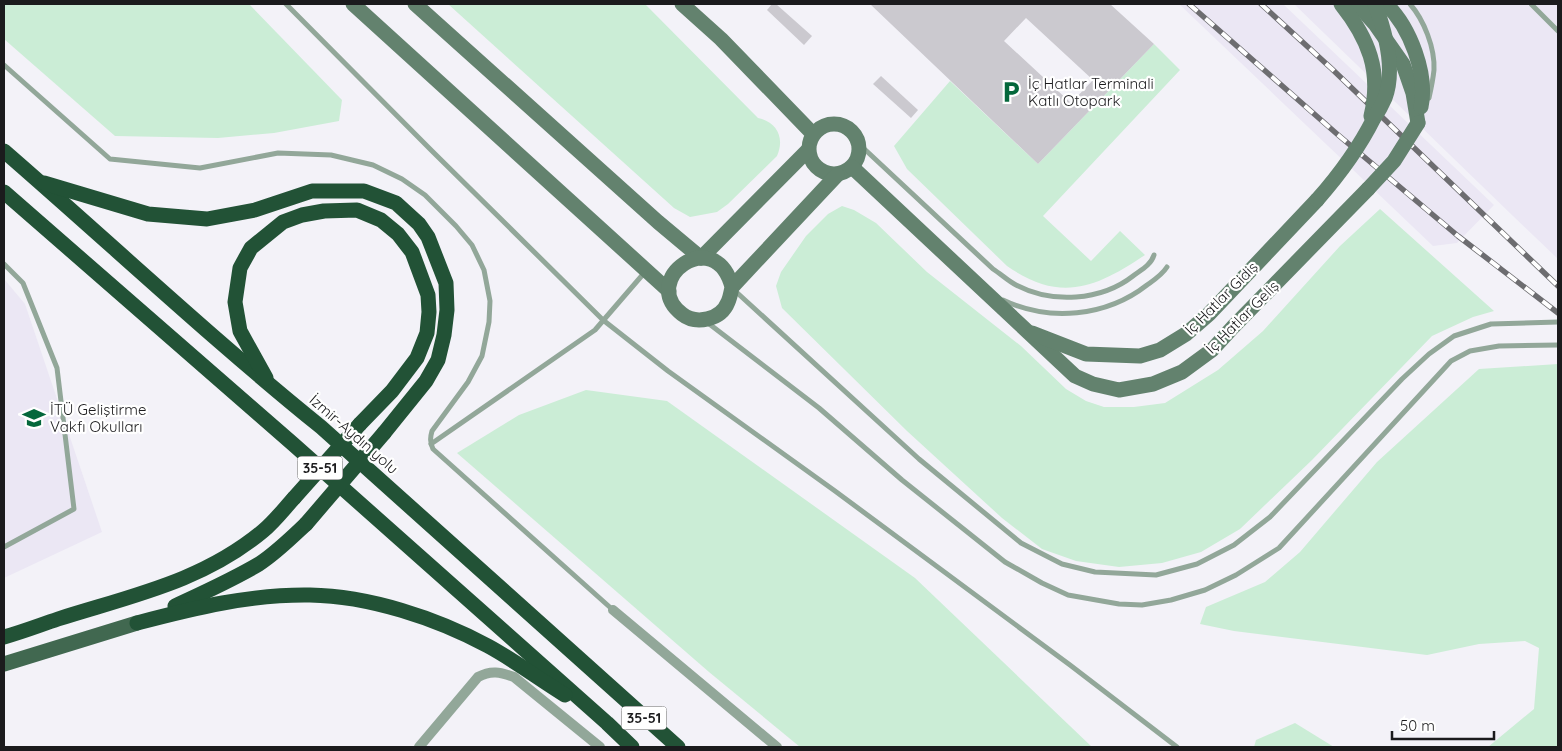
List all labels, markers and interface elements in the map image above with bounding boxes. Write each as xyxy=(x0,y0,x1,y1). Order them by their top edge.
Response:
place label: İç Hatlar Terminali Katlı Otopark xyxy=(1028,74,1154,110)
parking icon: İç Hatlar Terminali Katlı Otopark xyxy=(998,79,1024,105)
street label: İç Hatlar Gidiş xyxy=(1180,257,1262,339)
street label: İç Hatlar Geliş xyxy=(1201,276,1283,358)
street label: İzmir-Aydın yolu xyxy=(306,390,402,478)
place label: İTÜ Geliştirme Vakfı Okulları xyxy=(50,400,146,436)
school or university icon: İTÜ Geliştirme Vakfı Okulları xyxy=(21,405,47,431)
road number: 35-51 xyxy=(298,456,342,479)
road number: 35-51 xyxy=(622,706,666,730)
scale bar xyxy=(1392,708,1494,740)
text: 50 m xyxy=(1400,716,1435,735)

